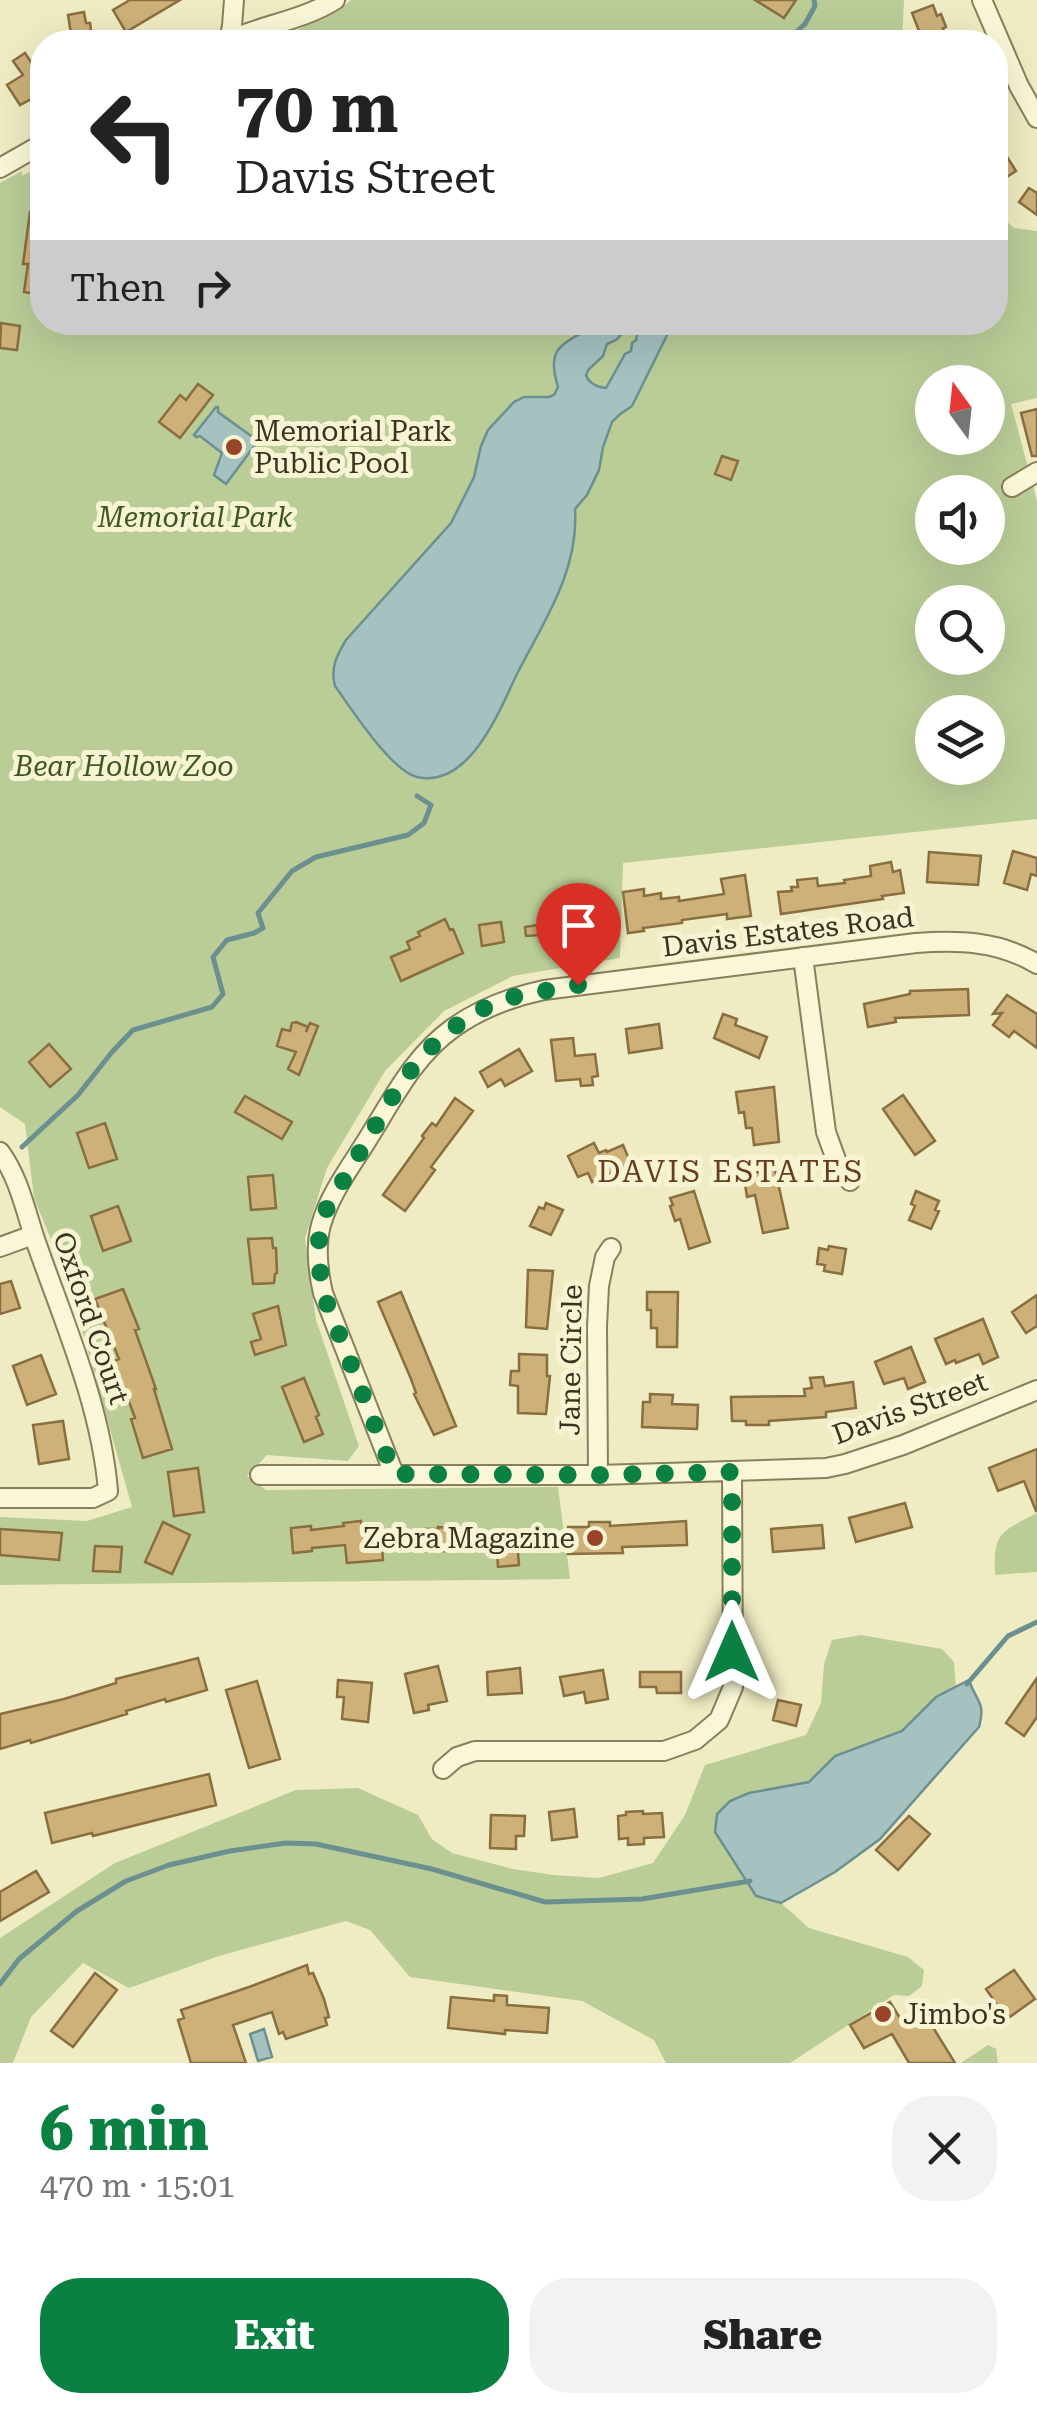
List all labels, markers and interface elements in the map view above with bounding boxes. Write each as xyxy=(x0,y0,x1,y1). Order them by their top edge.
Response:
text: 70 m xyxy=(235,67,399,149)
icon: left xyxy=(70,70,200,200)
text: Davis Street xyxy=(235,151,496,204)
icon: right xyxy=(185,260,240,315)
text: Then xyxy=(70,266,165,310)
north arrow xyxy=(915,365,1005,455)
map controls xyxy=(915,365,1005,785)
place label: Memorial Park Public Pool xyxy=(254,415,452,480)
marker: Memorial Park Public Pool xyxy=(223,436,245,458)
button: sound xyxy=(915,475,1005,565)
park label: Memorial Park xyxy=(97,501,293,534)
button: search xyxy=(915,585,1005,675)
button: layers xyxy=(915,695,1005,785)
park label: Bear Hollow Zoo xyxy=(13,750,234,783)
pin xyxy=(536,883,621,986)
icon: arrive xyxy=(551,898,606,953)
street label: Davis Estates Road xyxy=(660,900,916,964)
district label: DAVIS ESTATES xyxy=(597,1154,865,1189)
street label: Oxford Court xyxy=(46,1228,136,1408)
street label: Jane Circle xyxy=(553,1284,589,1436)
street label: Davis Street xyxy=(828,1365,992,1451)
place label: Zebra Magazine xyxy=(363,1522,575,1555)
marker: Zebra Magazine xyxy=(584,1527,606,1549)
position arrow xyxy=(680,1600,784,1704)
place label: Jimbo's xyxy=(903,1998,1006,2031)
marker: Jimbo's xyxy=(872,2003,894,2025)
text: 6 min xyxy=(40,2094,209,2165)
button: close xyxy=(892,2096,997,2201)
text: 470 m · 15:01 xyxy=(40,2167,235,2205)
button: Exit xyxy=(40,2278,509,2393)
button: Share xyxy=(529,2278,997,2393)

